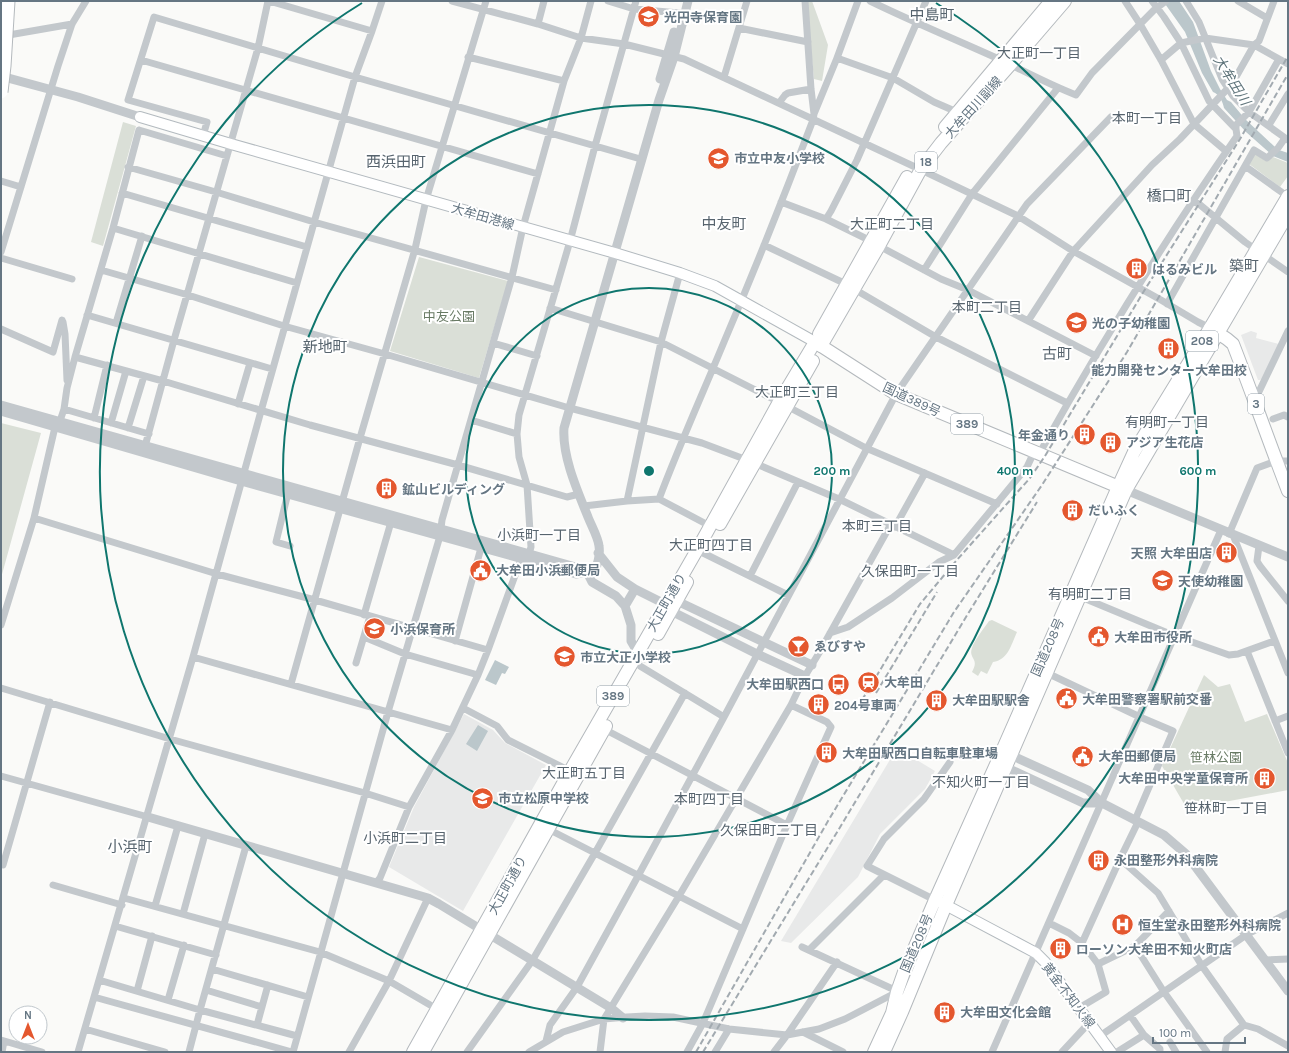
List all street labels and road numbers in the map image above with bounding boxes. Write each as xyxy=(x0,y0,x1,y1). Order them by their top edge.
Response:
street label: 大牟田川副線 xyxy=(942,73,1005,141)
road number: 18 xyxy=(915,152,937,172)
street label: 大牟田港線 xyxy=(450,200,516,233)
road number: 208 xyxy=(1186,331,1218,351)
street label: 国道389号 xyxy=(880,380,943,419)
road number: 3 xyxy=(1248,394,1264,414)
road number: 389 xyxy=(951,414,983,434)
street label: 大正町通り xyxy=(644,570,689,634)
street label: 国道208号 xyxy=(1028,616,1067,679)
road number: 389 xyxy=(597,686,629,706)
street label: 大正町通り xyxy=(485,853,530,917)
street label: 国道208号 xyxy=(897,912,936,975)
street label: 黄金不知火線 xyxy=(1039,960,1098,1031)

